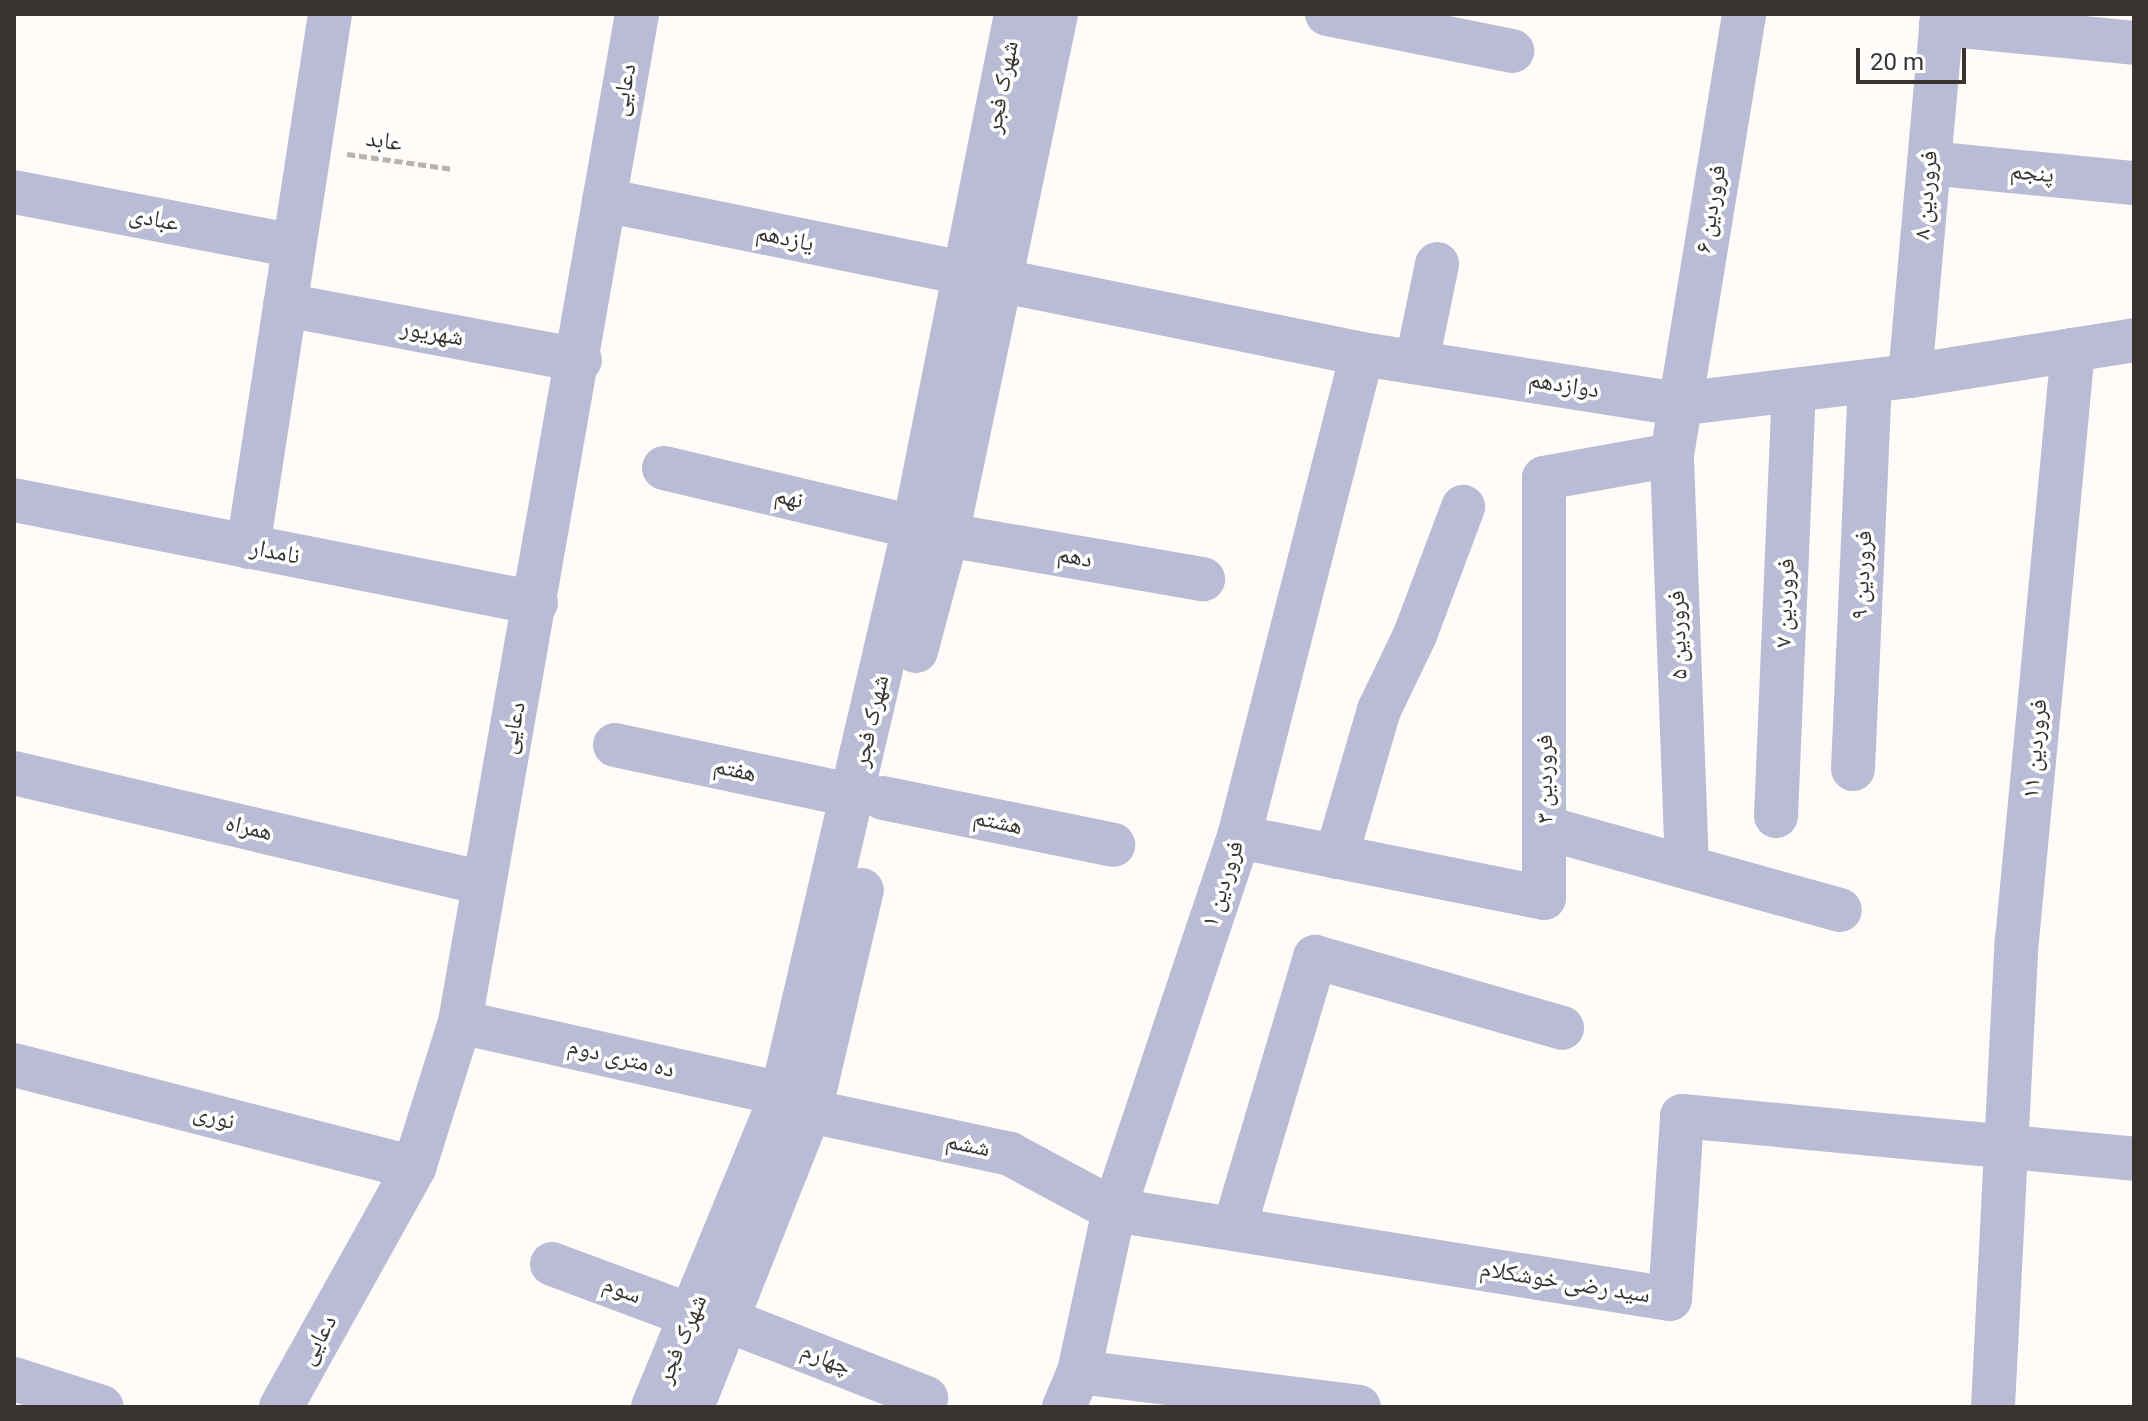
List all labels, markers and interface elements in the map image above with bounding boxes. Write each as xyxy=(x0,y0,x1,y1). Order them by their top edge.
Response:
scale bar xyxy=(1860,32,1970,82)
street label: شهرک فجر xyxy=(979,38,1025,136)
text: 20 m xyxy=(1870,48,1924,76)
street label: دعایی xyxy=(605,61,643,119)
street label: عابد xyxy=(364,124,404,158)
street label: فروردین ۸ xyxy=(1908,149,1944,241)
street label: پنجم xyxy=(2009,156,2055,190)
street label: فروردین ۶ xyxy=(1689,163,1733,255)
street label: عبادی xyxy=(127,200,181,238)
street label: یازدهم xyxy=(753,218,817,258)
street label: شهریور xyxy=(398,313,466,353)
street label: دوازدهم xyxy=(1527,365,1601,405)
street label: نهم xyxy=(772,481,806,515)
street label: فروردین ۹ xyxy=(1845,530,1879,620)
street label: نامدار xyxy=(248,533,302,571)
street label: دهم xyxy=(1055,540,1095,574)
street label: فروردین ۷ xyxy=(1769,558,1801,648)
street label: فروردین ۵ xyxy=(1662,590,1694,680)
street label: شهرک فجر xyxy=(846,672,896,770)
street label: فروردین ۱۱ xyxy=(2016,698,2054,800)
street label: دعایی xyxy=(494,699,532,757)
street label: فروردین ۳ xyxy=(1531,734,1559,824)
street label: هفتم xyxy=(711,751,759,789)
street label: هشتم xyxy=(971,803,1025,841)
street label: همراه xyxy=(223,809,275,847)
street label: فروردین ۱ xyxy=(1196,837,1250,931)
street label: ده متری دوم xyxy=(565,1032,677,1084)
street label: نوری xyxy=(190,1098,238,1136)
street label: ششم xyxy=(943,1126,993,1164)
street label: سید رضی خوشکلام xyxy=(1478,1254,1652,1310)
street label: سوم xyxy=(599,1270,645,1310)
street label: شهرک فجر xyxy=(650,1290,714,1388)
street label: دعایی xyxy=(293,1310,343,1370)
street label: چهارم xyxy=(797,1336,855,1382)

